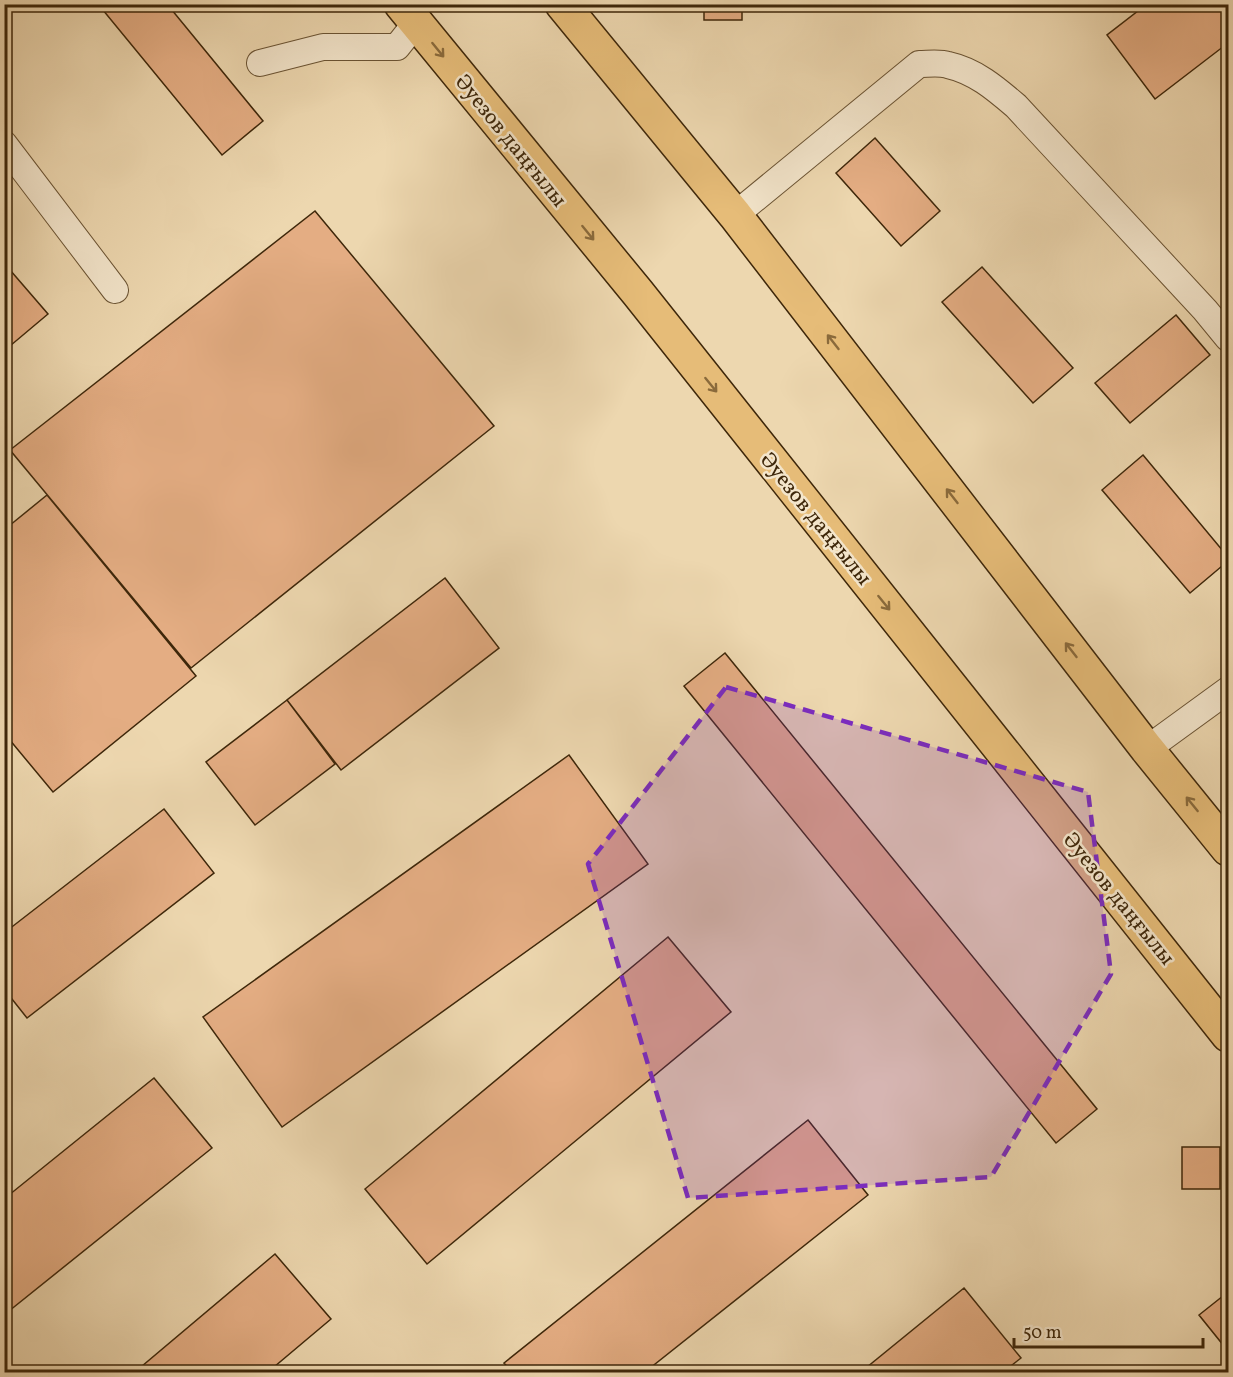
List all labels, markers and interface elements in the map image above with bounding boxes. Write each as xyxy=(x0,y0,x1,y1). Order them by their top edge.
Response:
one-way arrow xyxy=(431,42,445,57)
street label: Әуезов даңғылы xyxy=(447,68,573,215)
one-way arrow xyxy=(582,225,595,241)
one-way arrow xyxy=(827,334,839,350)
one-way arrow xyxy=(704,376,717,392)
street label: Әуезов даңғылы xyxy=(752,446,878,593)
one-way arrow xyxy=(946,488,959,504)
one-way arrow xyxy=(878,595,891,611)
one-way arrow xyxy=(1065,643,1078,659)
one-way arrow xyxy=(1185,796,1198,812)
street label: Әуезов даңғылы xyxy=(1055,826,1181,973)
scale bar xyxy=(1014,1311,1203,1349)
text: 50 m xyxy=(1023,1321,1062,1346)

